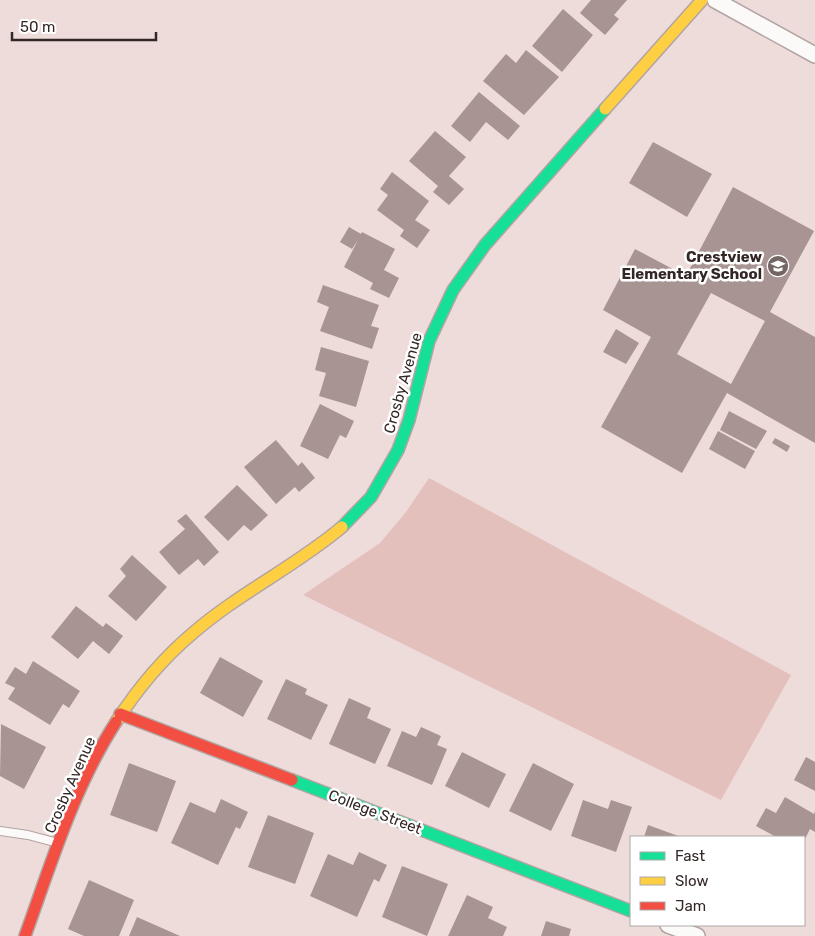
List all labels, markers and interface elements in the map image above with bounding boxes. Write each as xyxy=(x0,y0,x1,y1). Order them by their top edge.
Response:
scale bar xyxy=(12,10,156,42)
text: 50 m xyxy=(20,18,55,36)
place label: Crestview Elementary School xyxy=(621,248,762,283)
school or university icon: Crestview Elementary School xyxy=(766,254,790,278)
street label: Crosby Avenue xyxy=(380,330,426,436)
street label: Crosby Avenue xyxy=(41,734,99,836)
street label: College Street xyxy=(326,786,424,838)
legend xyxy=(630,836,805,926)
text: Fast xyxy=(675,847,705,865)
text: Slow xyxy=(675,872,708,890)
text: Jam xyxy=(675,897,706,915)

